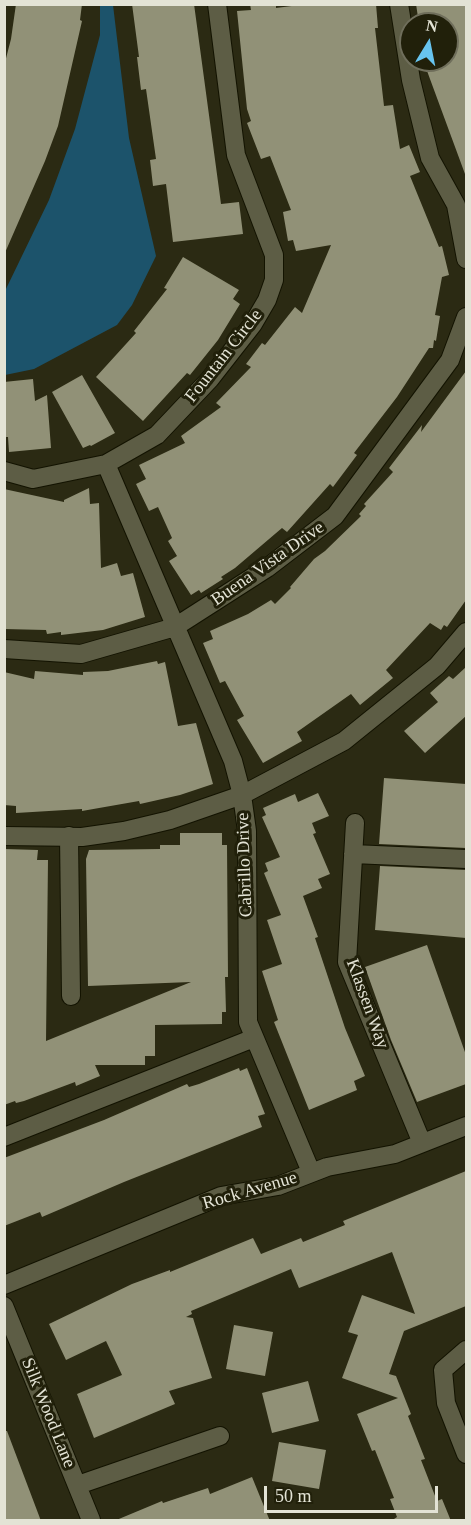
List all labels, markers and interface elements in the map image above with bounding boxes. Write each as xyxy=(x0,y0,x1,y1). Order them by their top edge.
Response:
north arrow xyxy=(399,12,459,72)
text: N xyxy=(425,16,439,35)
street label: Fountain Circle xyxy=(181,305,267,407)
street label: Buena Vista Drive xyxy=(207,517,329,611)
street label: Cabrillo Drive xyxy=(232,812,258,918)
street label: Klassen Way xyxy=(341,956,393,1052)
street label: Rock Avenue xyxy=(200,1167,300,1215)
street label: Silk Wood Lane xyxy=(16,1355,80,1471)
scale bar xyxy=(267,1474,441,1512)
text: 50 m xyxy=(275,1486,312,1506)

